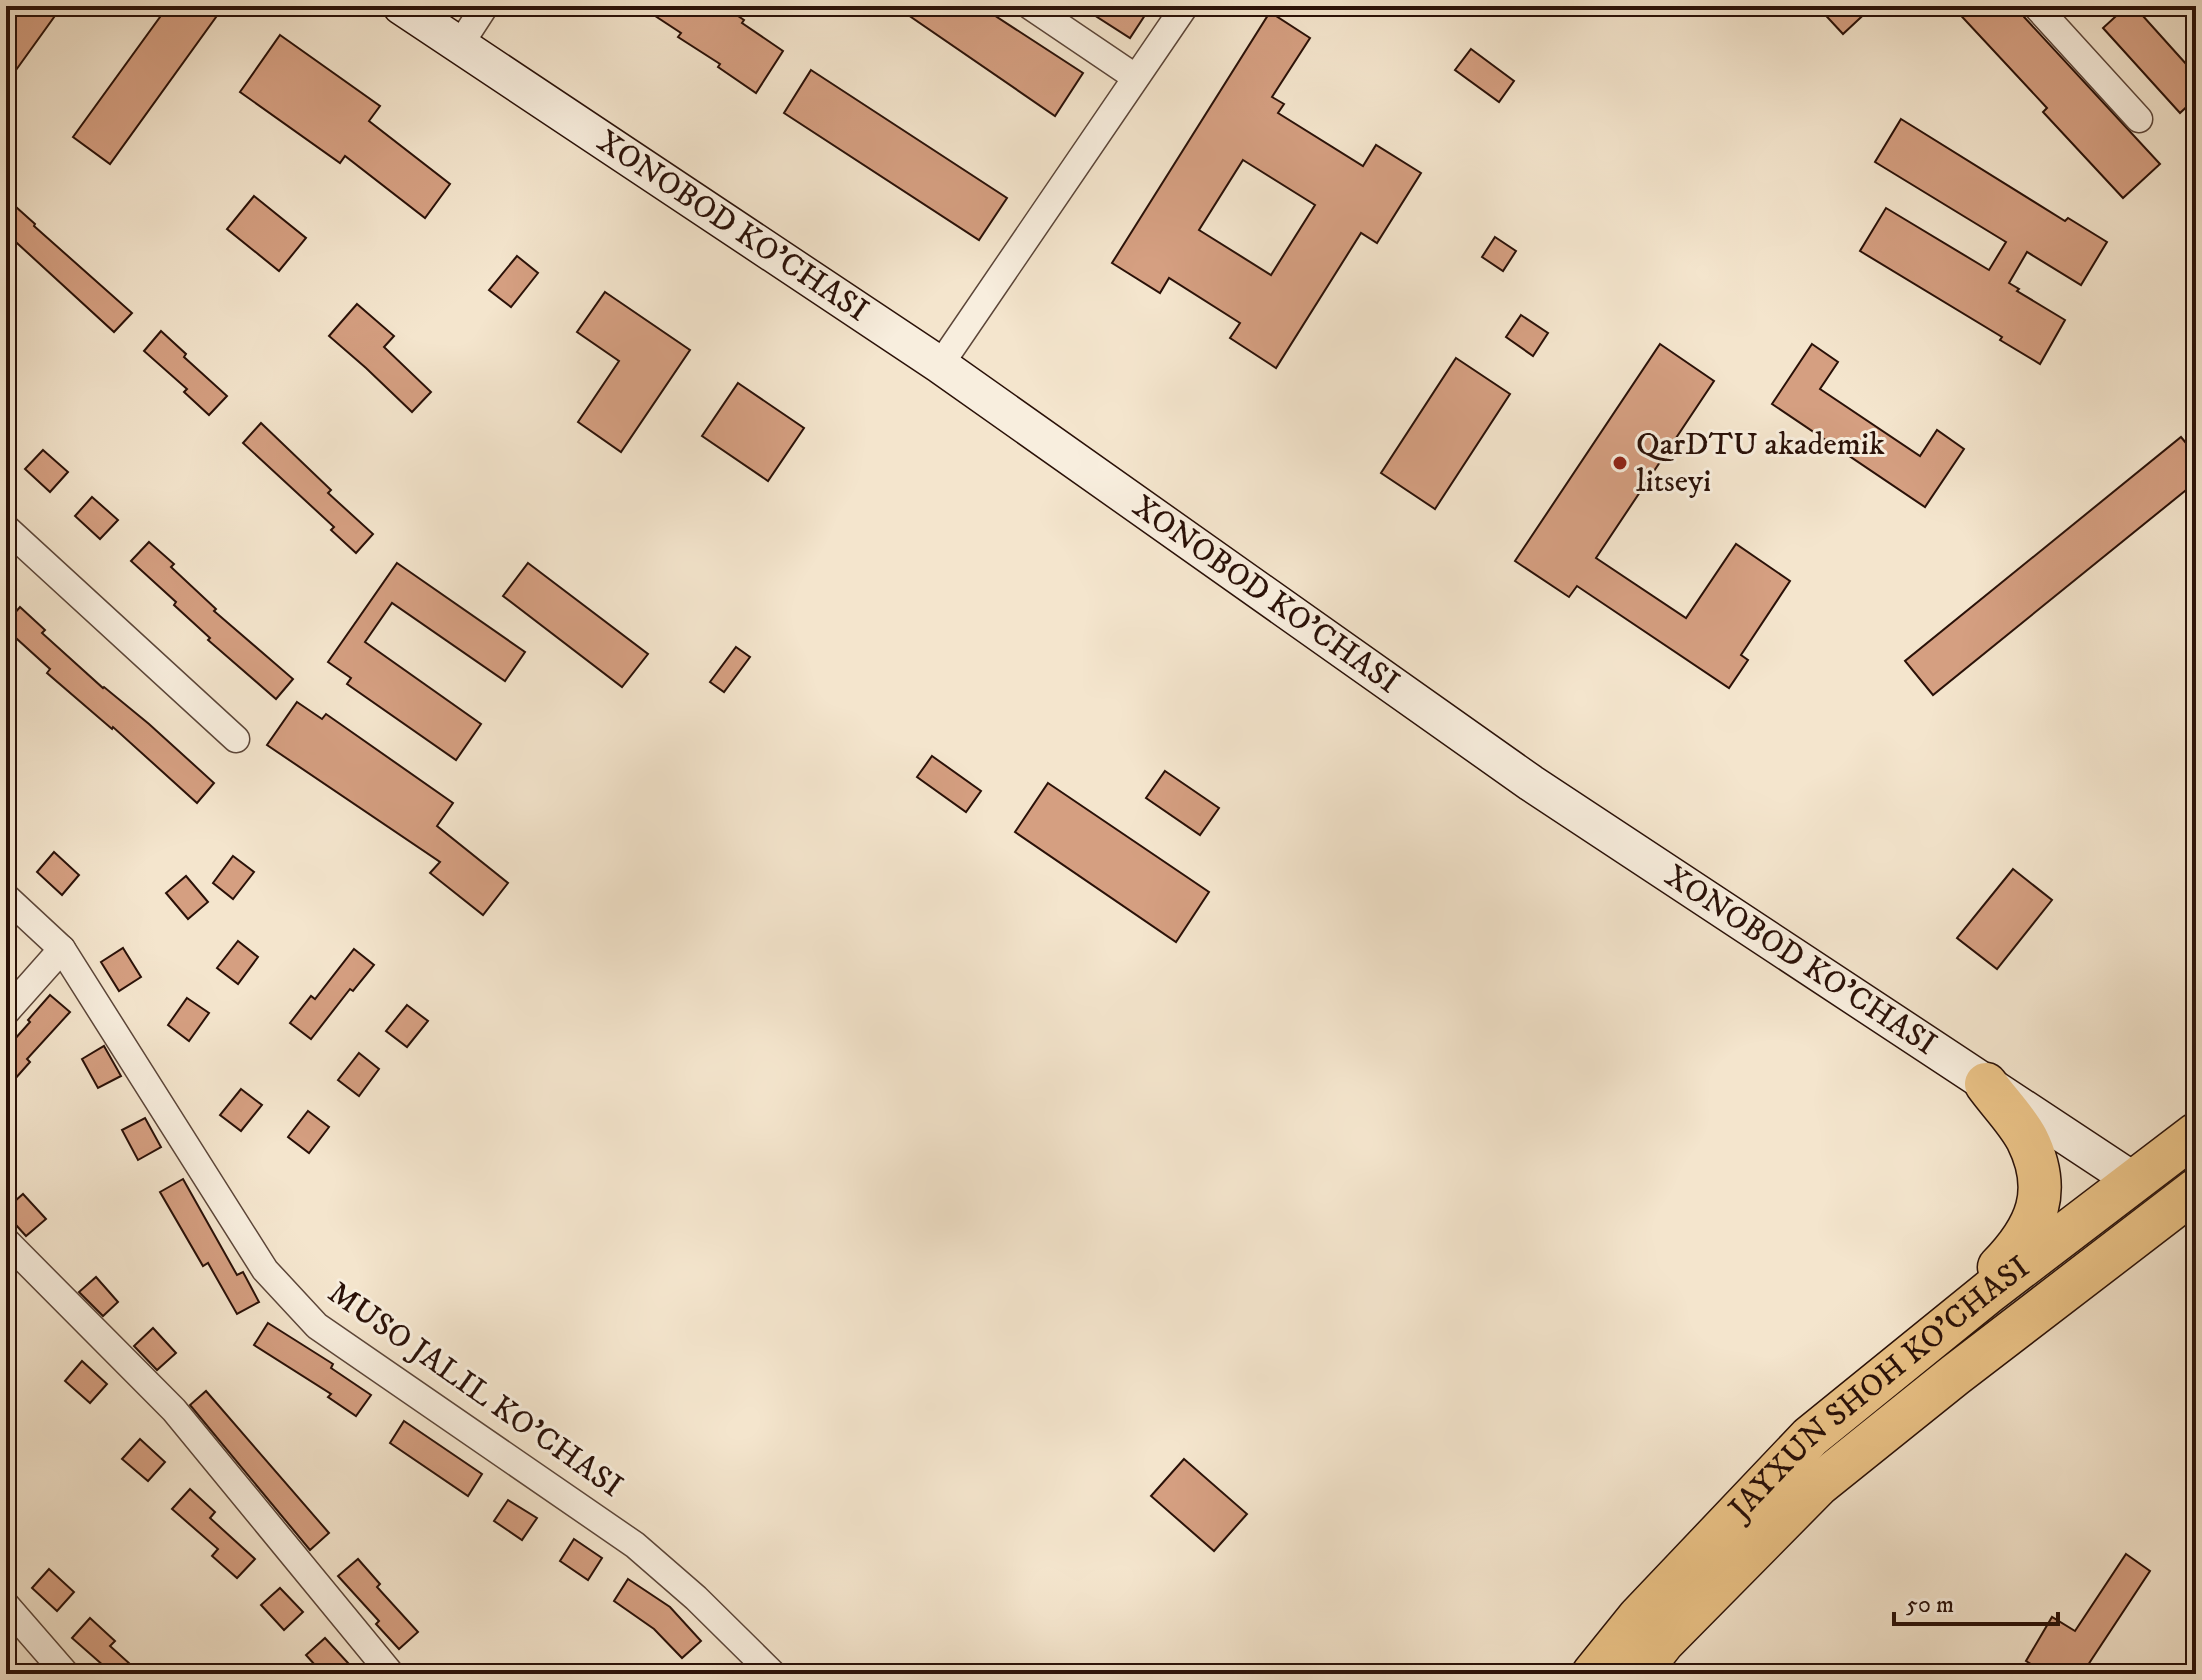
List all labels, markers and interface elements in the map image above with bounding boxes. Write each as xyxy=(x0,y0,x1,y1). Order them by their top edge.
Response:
street label: XONOBOD KO'CHASI xyxy=(589,122,876,331)
place label: QarDTU akademik litseyi xyxy=(1636,425,1885,502)
marker: QarDTU akademik litseyi xyxy=(1611,454,1629,472)
street label: XONOBOD KO'CHASI xyxy=(1124,487,1406,703)
street label: XONOBOD KO'CHASI xyxy=(1657,856,1944,1065)
street label: JAYXUN SHOH KO'CHASI xyxy=(1719,1248,2038,1531)
street label: MUSO JALIL KO'CHASI xyxy=(320,1273,630,1507)
scale bar xyxy=(1894,1576,2058,1626)
text: 50 m xyxy=(1906,1590,1954,1620)

